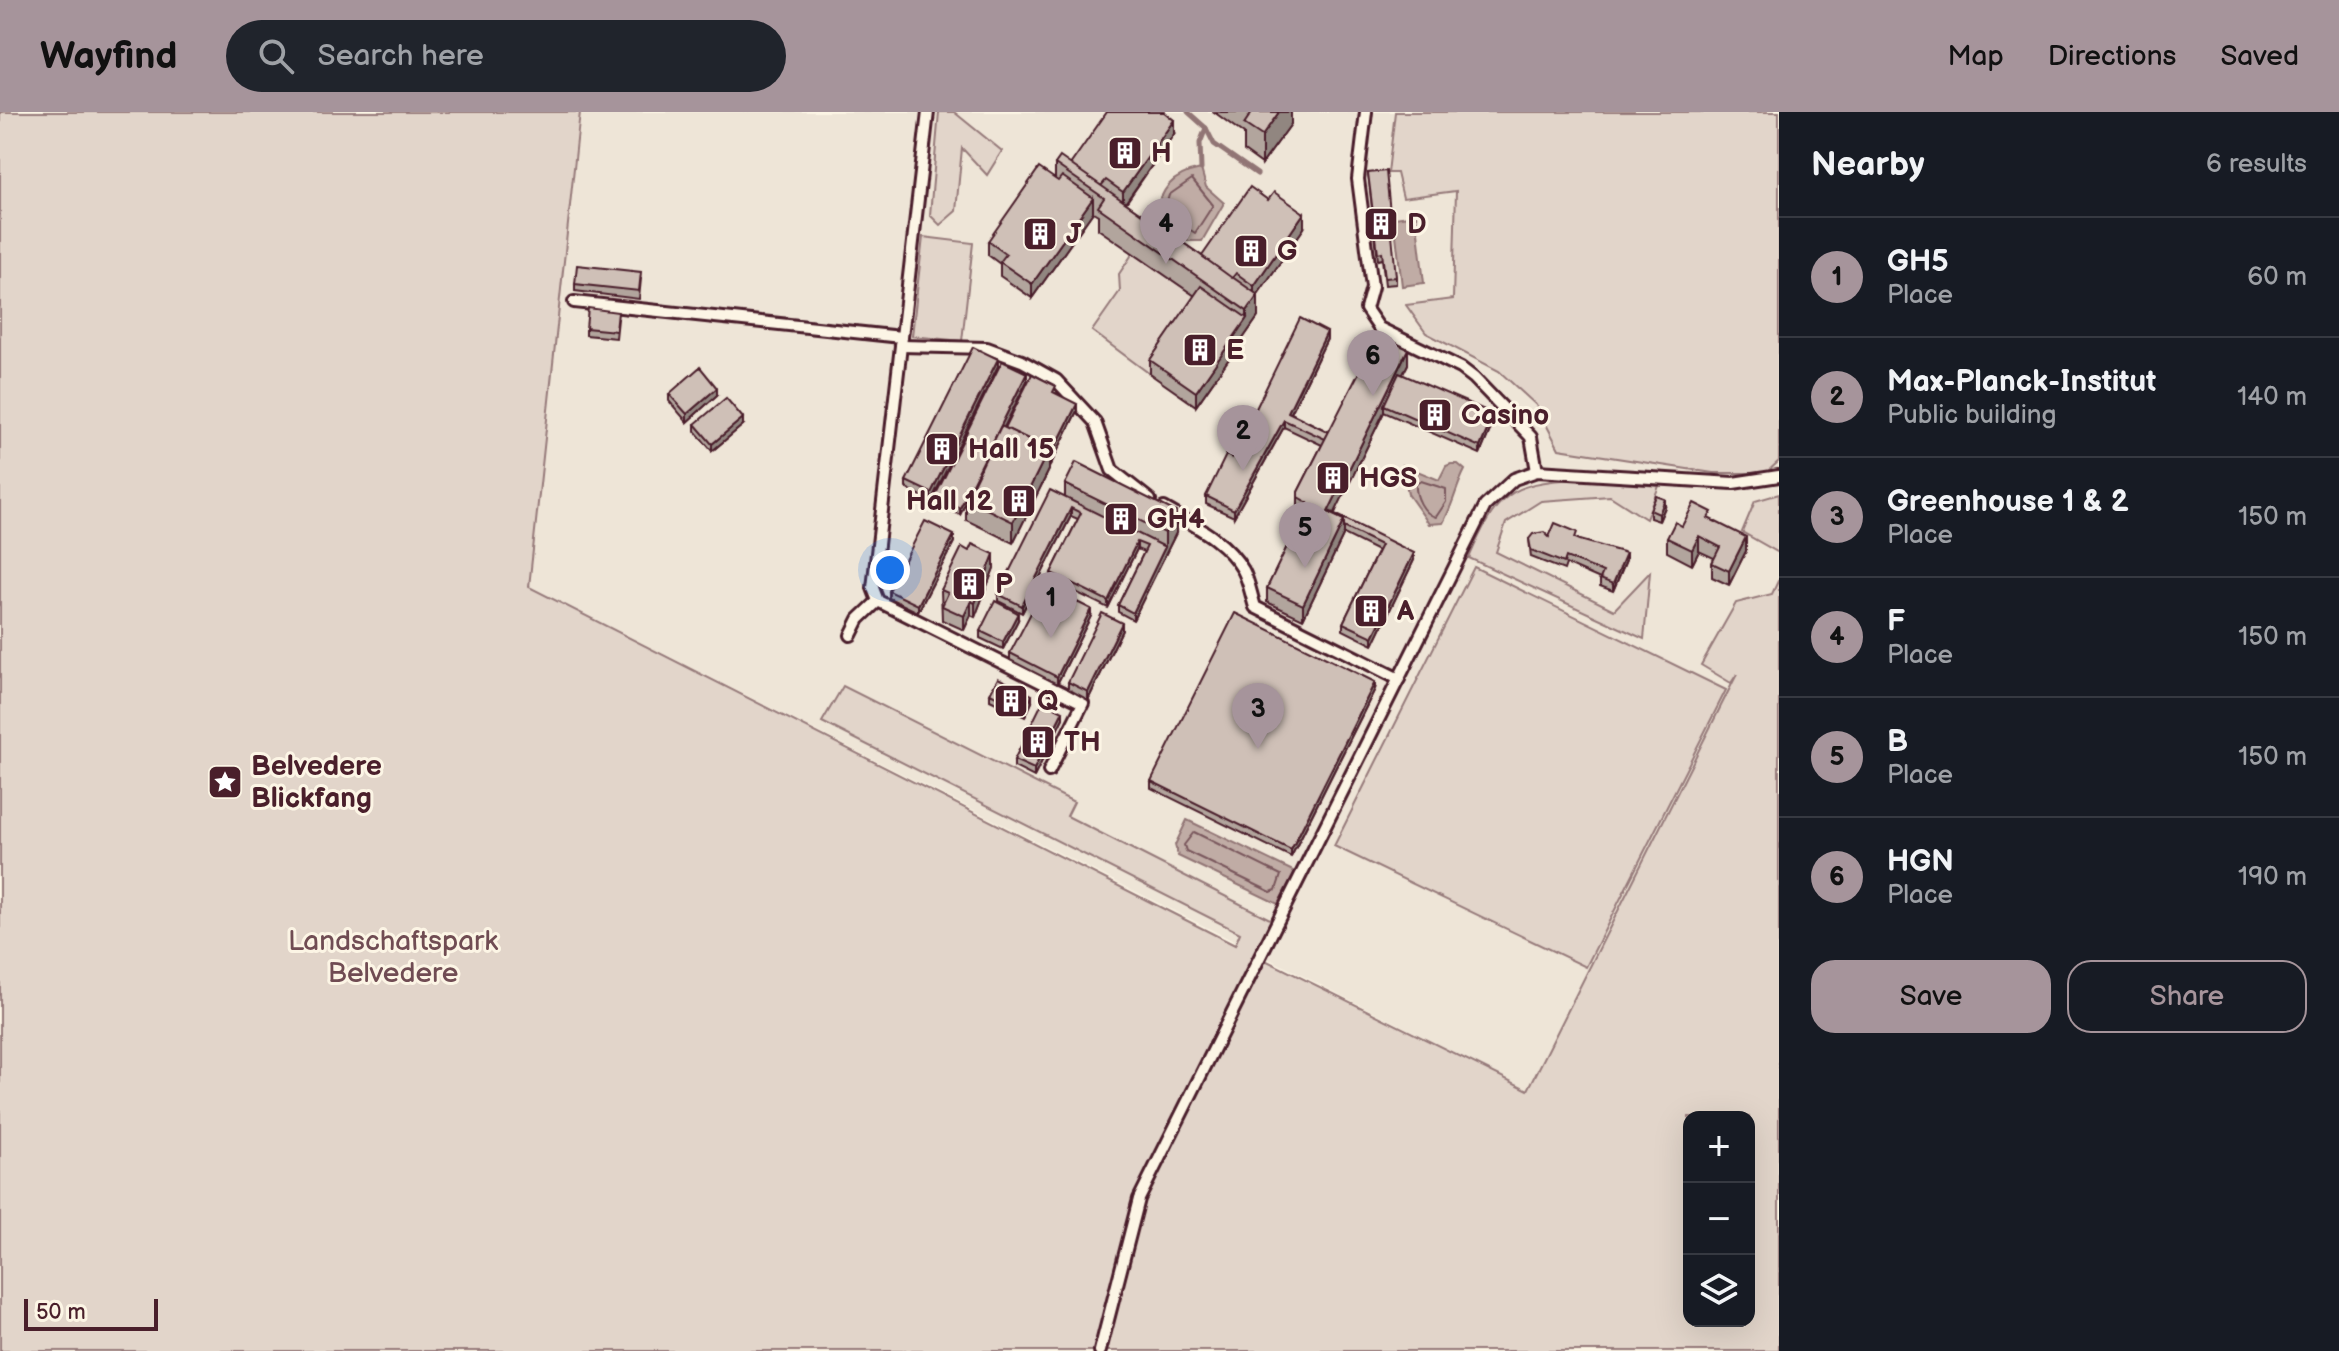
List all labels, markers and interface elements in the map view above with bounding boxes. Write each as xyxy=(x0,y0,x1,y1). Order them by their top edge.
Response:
search box xyxy=(226,20,786,92)
text: Wayfind xyxy=(40,34,178,79)
icon: search xyxy=(254,34,298,78)
text: Search here xyxy=(318,38,484,74)
text: Map xyxy=(1947,40,2004,73)
text: Directions xyxy=(2048,40,2176,73)
text: Saved xyxy=(2220,40,2299,73)
building icon: H xyxy=(1106,134,1144,172)
place label: H xyxy=(1151,137,1172,170)
text: Nearby xyxy=(1811,144,1925,185)
text: 6 results xyxy=(2206,149,2307,180)
pin: 4 xyxy=(1140,198,1192,264)
building icon: D xyxy=(1362,205,1400,243)
place label: D xyxy=(1407,208,1427,241)
building icon: J xyxy=(1021,215,1059,253)
place label: J xyxy=(1066,218,1082,251)
building icon: G xyxy=(1232,232,1270,270)
place label: G xyxy=(1277,235,1298,268)
text: GH5 xyxy=(1887,244,1949,280)
text: 1 xyxy=(1832,262,1842,293)
text: 60 m xyxy=(2247,262,2307,293)
text: Place xyxy=(1887,280,1953,311)
pin: 6 xyxy=(1347,330,1399,396)
building icon: E xyxy=(1181,331,1219,369)
place label: E xyxy=(1226,334,1244,367)
text: Max-Planck-Institut xyxy=(1887,364,2156,400)
text: 2 xyxy=(1829,382,1845,413)
text: 140 m xyxy=(2237,382,2307,413)
building icon: Casino xyxy=(1416,396,1454,434)
place label: Casino xyxy=(1461,399,1549,432)
text: Public building xyxy=(1887,400,2056,431)
pin: 2 xyxy=(1217,405,1269,471)
building icon: Hall 15 xyxy=(923,430,961,468)
place label: Hall 15 xyxy=(968,433,1054,466)
building icon: HGS xyxy=(1314,459,1352,497)
place label: HGS xyxy=(1359,462,1417,495)
building icon: Hall 12 xyxy=(1000,482,1038,520)
text: Greenhouse 1 & 2 xyxy=(1887,484,2129,520)
place label: Hall 12 xyxy=(906,485,993,518)
building icon: GH4 xyxy=(1102,500,1140,538)
pin: 5 xyxy=(1279,502,1331,568)
text: 3 xyxy=(1829,502,1845,533)
text: 150 m xyxy=(2238,502,2307,533)
place label: GH4 xyxy=(1147,503,1205,536)
text: Place xyxy=(1887,520,1953,551)
your location xyxy=(870,550,910,590)
building icon: P xyxy=(950,565,988,603)
place label: P xyxy=(995,568,1013,601)
pin: 1 xyxy=(1025,572,1077,638)
building icon: A xyxy=(1352,592,1390,630)
place label: A xyxy=(1396,595,1415,628)
text: F xyxy=(1887,604,1905,640)
text: 4 xyxy=(1829,622,1845,653)
text: 150 m xyxy=(2238,622,2307,653)
text: Place xyxy=(1887,640,1953,671)
building icon: Q xyxy=(992,682,1030,720)
pin: 3 xyxy=(1232,683,1284,749)
place label: Q xyxy=(1037,685,1058,718)
building icon: TH xyxy=(1019,723,1057,761)
text: B xyxy=(1887,724,1908,760)
place label: TH xyxy=(1064,726,1101,759)
text: 5 xyxy=(1829,742,1845,773)
text: 150 m xyxy=(2238,742,2307,773)
place label: Belvedere Blickfang xyxy=(251,750,382,815)
text: Place xyxy=(1887,760,1953,791)
place icon: Belvedere Blickfang xyxy=(206,763,244,801)
text: HGN xyxy=(1887,844,1954,880)
text: 6 xyxy=(1829,862,1845,893)
text: 190 m xyxy=(2238,862,2307,893)
text: Place xyxy=(1887,880,1953,911)
park label: Landschaftspark Belvedere xyxy=(288,925,498,990)
button: Save xyxy=(1811,960,2051,1033)
button: Share xyxy=(2067,960,2307,1033)
map controls xyxy=(1683,1111,1755,1327)
button: + xyxy=(1683,1111,1755,1183)
button: − xyxy=(1683,1183,1755,1255)
button: layers xyxy=(1683,1255,1755,1327)
scale bar xyxy=(24,1295,158,1331)
text: 50 m xyxy=(36,1299,86,1326)

